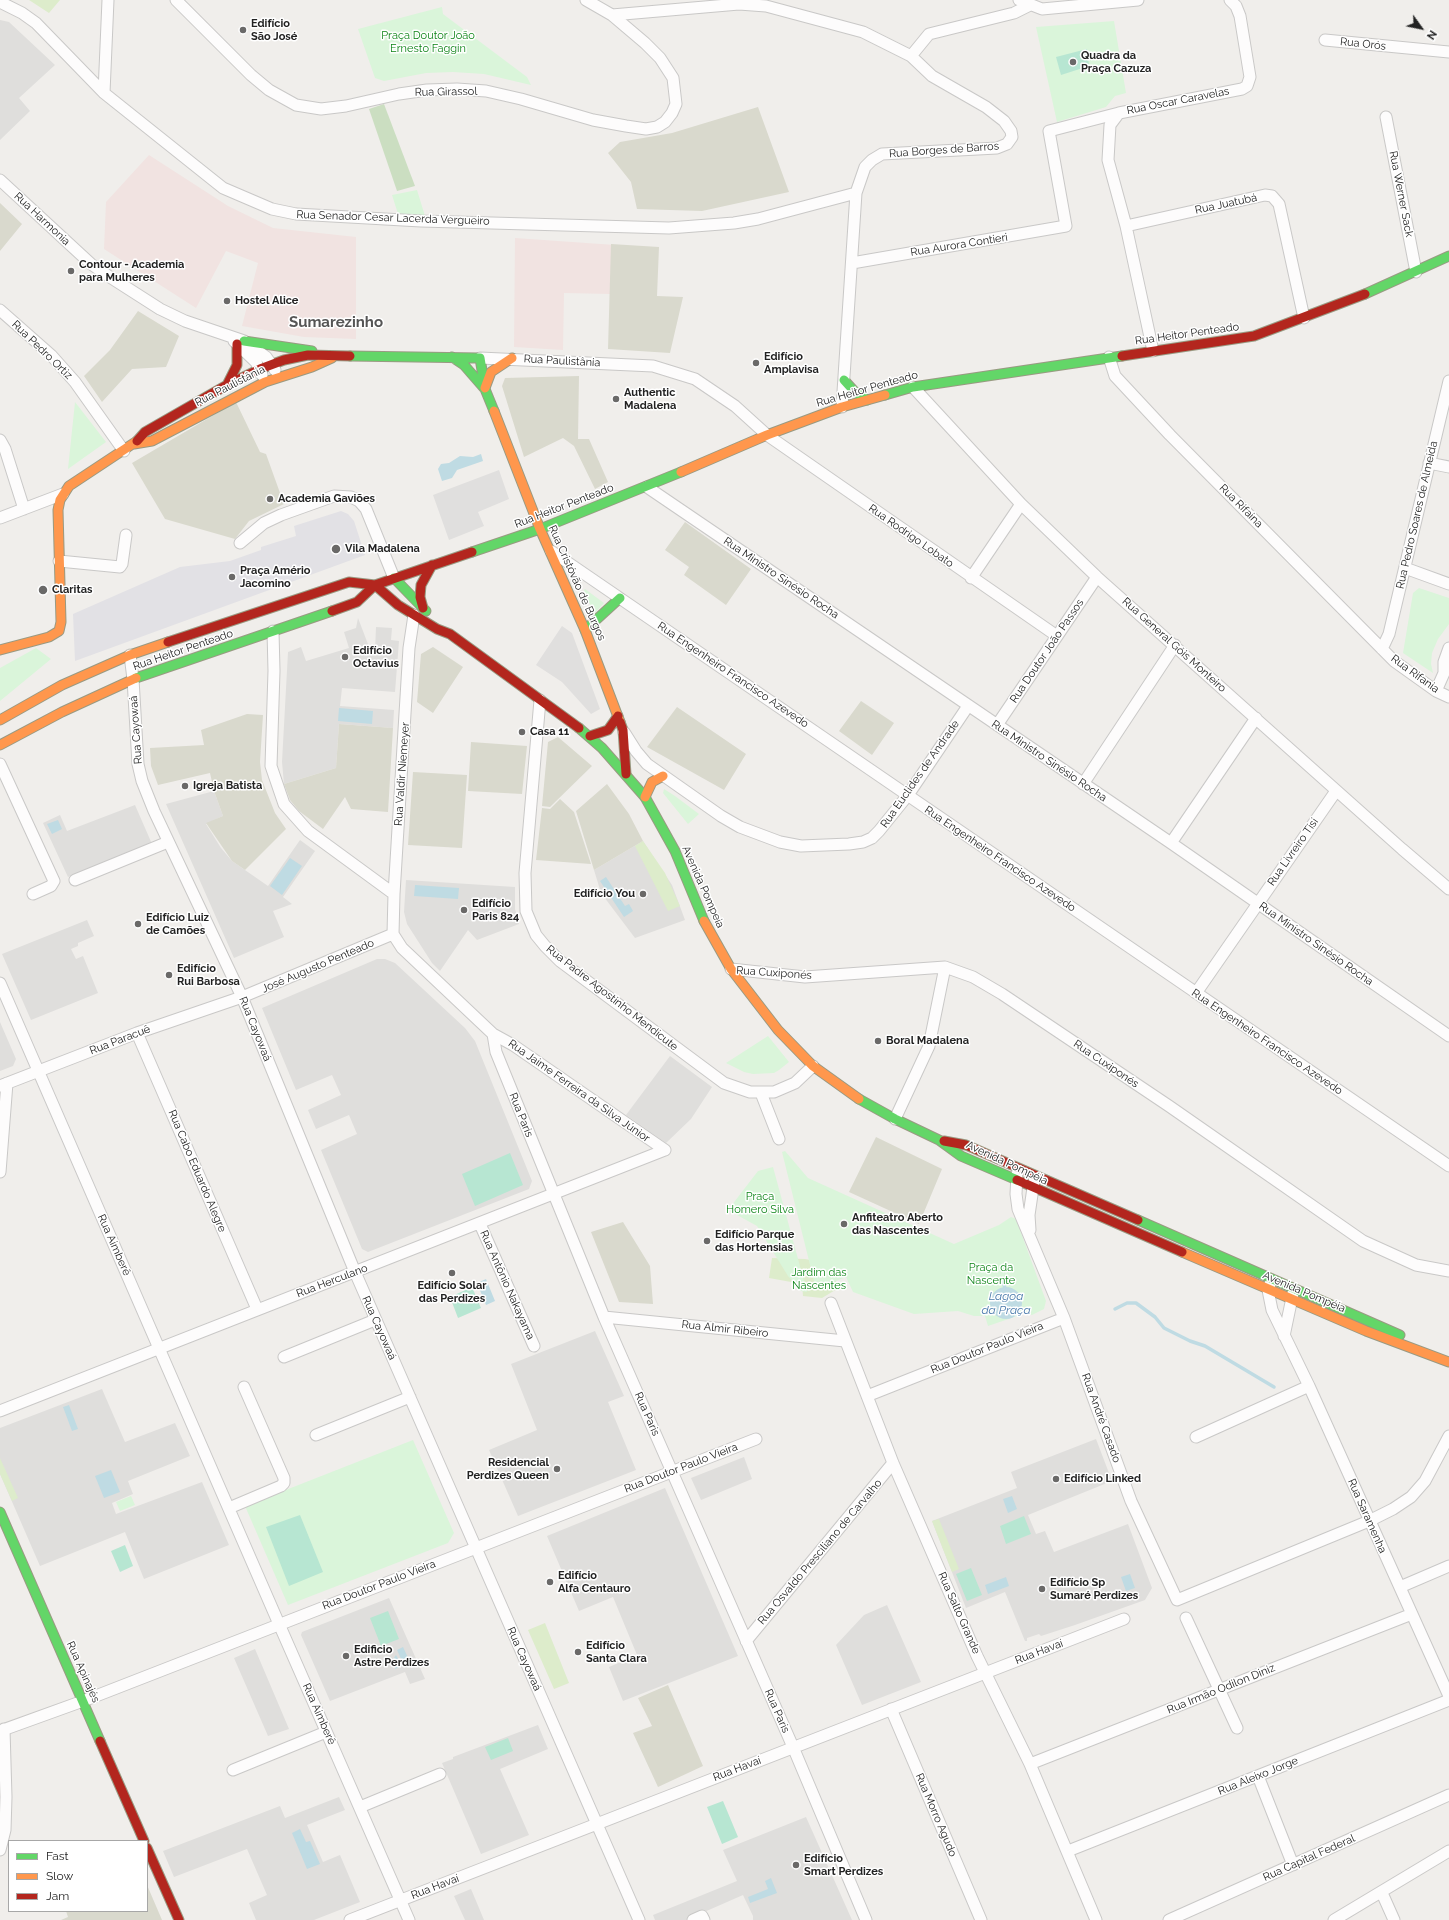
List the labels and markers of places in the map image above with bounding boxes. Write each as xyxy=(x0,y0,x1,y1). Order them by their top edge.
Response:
place label: Edifício São José xyxy=(251,17,297,43)
marker: Edifício São José xyxy=(238,25,248,35)
place label: Quadra da Praça Cazuza xyxy=(1081,49,1151,75)
marker: Quadra da Praça Cazuza xyxy=(1068,57,1078,67)
place label: Contour - Academia para Mulheres xyxy=(79,258,184,284)
marker: Contour - Academia para Mulheres xyxy=(66,266,76,276)
place label: Hostel Alice xyxy=(235,294,298,308)
marker: Hostel Alice xyxy=(222,296,232,306)
place label: Edifício Amplavisa xyxy=(764,350,819,376)
marker: Edifício Amplavisa xyxy=(751,358,761,368)
place label: Authentic Madalena xyxy=(624,386,676,412)
marker: Authentic Madalena xyxy=(611,394,621,404)
place label: Academia Gaviões xyxy=(278,492,375,506)
marker: Academia Gaviões xyxy=(265,494,275,504)
place label: Vila Madalena xyxy=(345,542,420,556)
marker: Vila Madalena xyxy=(330,543,342,555)
place label: Praça Amério Jacomino xyxy=(240,564,311,590)
marker: Praça Amério Jacomino xyxy=(227,572,237,582)
place label: Claritas xyxy=(52,583,92,597)
marker: Claritas xyxy=(37,584,49,596)
place label: Edifício Octavius xyxy=(353,644,399,670)
marker: Edifício Octavius xyxy=(340,652,350,662)
place label: Casa 11 xyxy=(530,725,569,739)
marker: Casa 11 xyxy=(517,727,527,737)
place label: Igreja Batista xyxy=(193,779,262,793)
marker: Igreja Batista xyxy=(180,781,190,791)
place label: Edifício You xyxy=(574,887,635,901)
marker: Edifício You xyxy=(638,889,648,899)
place label: Edifício Paris 824 xyxy=(472,897,519,923)
marker: Edifício Paris 824 xyxy=(459,905,469,915)
place label: Edifício Luiz de Camões xyxy=(146,911,209,937)
marker: Edifício Luiz de Camões xyxy=(133,919,143,929)
place label: Edifício Rui Barbosa xyxy=(177,962,240,988)
marker: Edifício Rui Barbosa xyxy=(164,970,174,980)
place label: Boral Madalena xyxy=(886,1034,969,1048)
marker: Boral Madalena xyxy=(873,1036,883,1046)
place label: Anfiteatro Aberto das Nascentes xyxy=(852,1211,943,1237)
marker: Anfiteatro Aberto das Nascentes xyxy=(839,1219,849,1229)
place label: Edifício Parque das Hortensias xyxy=(715,1228,794,1254)
marker: Edifício Parque das Hortensias xyxy=(702,1236,712,1246)
marker: Edifício Solar das Perdizes xyxy=(447,1268,457,1278)
place label: Edifício Solar das Perdizes xyxy=(417,1279,487,1305)
place label: Residencial Perdizes Queen xyxy=(467,1456,549,1482)
marker: Residencial Perdizes Queen xyxy=(552,1464,562,1474)
place label: Edifício Linked xyxy=(1064,1472,1141,1486)
marker: Edifício Linked xyxy=(1051,1474,1061,1484)
place label: Edifício Alfa Centauro xyxy=(558,1569,631,1595)
place label: Edifício Sp Sumaré Perdizes xyxy=(1050,1576,1138,1602)
marker: Edifício Alfa Centauro xyxy=(545,1577,555,1587)
marker: Edifício Sp Sumaré Perdizes xyxy=(1037,1584,1047,1594)
place label: Edifício Santa Clara xyxy=(586,1639,647,1665)
place label: Edificio Astre Perdizes xyxy=(354,1643,429,1669)
marker: Edifício Santa Clara xyxy=(573,1647,583,1657)
marker: Edificio Astre Perdizes xyxy=(341,1651,351,1661)
place label: Edifício Smart Perdizes xyxy=(804,1852,883,1878)
marker: Edifício Smart Perdizes xyxy=(791,1860,801,1870)

